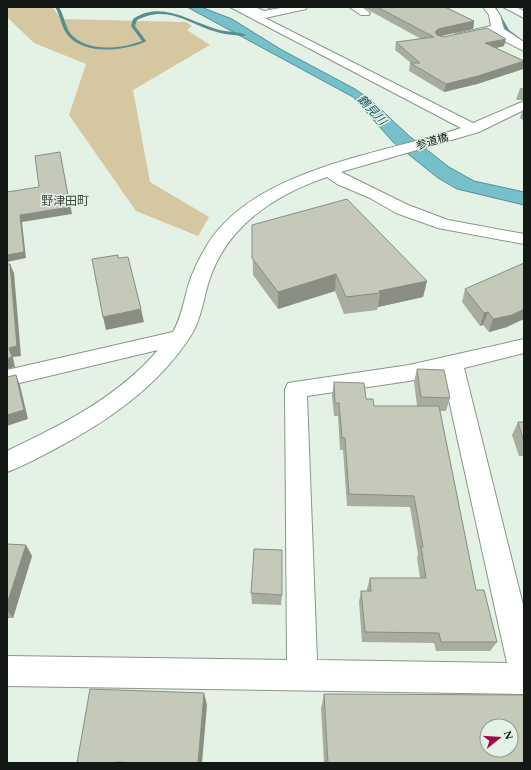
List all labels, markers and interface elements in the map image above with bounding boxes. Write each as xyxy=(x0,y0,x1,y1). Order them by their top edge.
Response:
water label: 鶴見川 xyxy=(352,91,392,131)
street label: 参道橋 xyxy=(414,129,450,154)
district label: 野津田町 xyxy=(41,192,89,211)
north arrow xyxy=(479,718,519,758)
text: N xyxy=(499,728,518,742)

